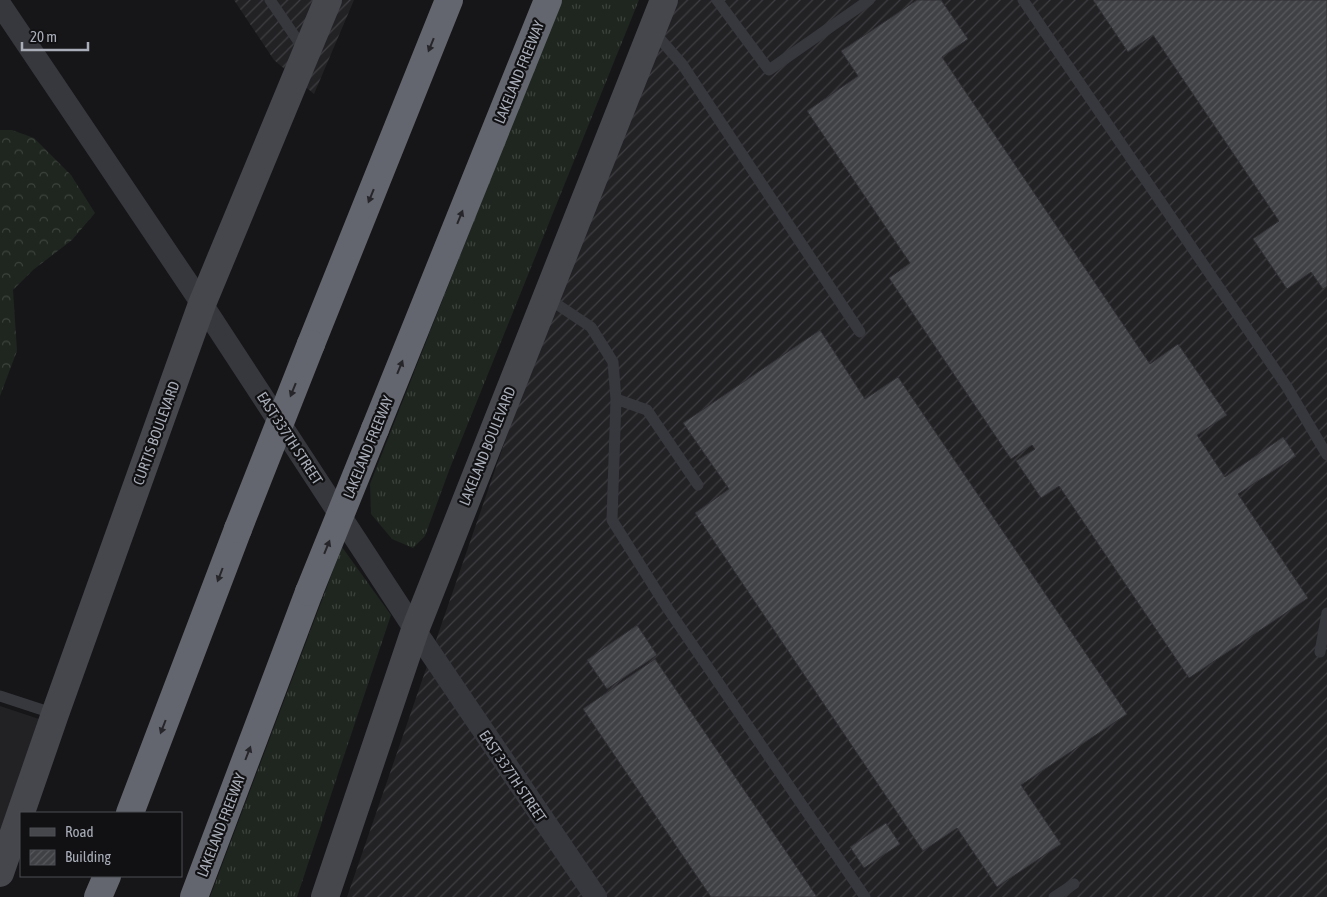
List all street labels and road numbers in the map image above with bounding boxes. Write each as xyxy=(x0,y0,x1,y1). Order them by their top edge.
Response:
street label: LAKELAND FREEWAY xyxy=(491,18,548,126)
street label: CURTIS BOULEVARD xyxy=(129,379,183,487)
street label: LAKELAND BOULEVARD xyxy=(455,384,519,508)
street label: EAST 337TH STREET xyxy=(254,389,326,488)
street label: LAKELAND FREEWAY xyxy=(340,393,397,501)
street label: EAST 337TH STREET xyxy=(476,727,550,825)
street label: LAKELAND FREEWAY xyxy=(193,771,249,879)

